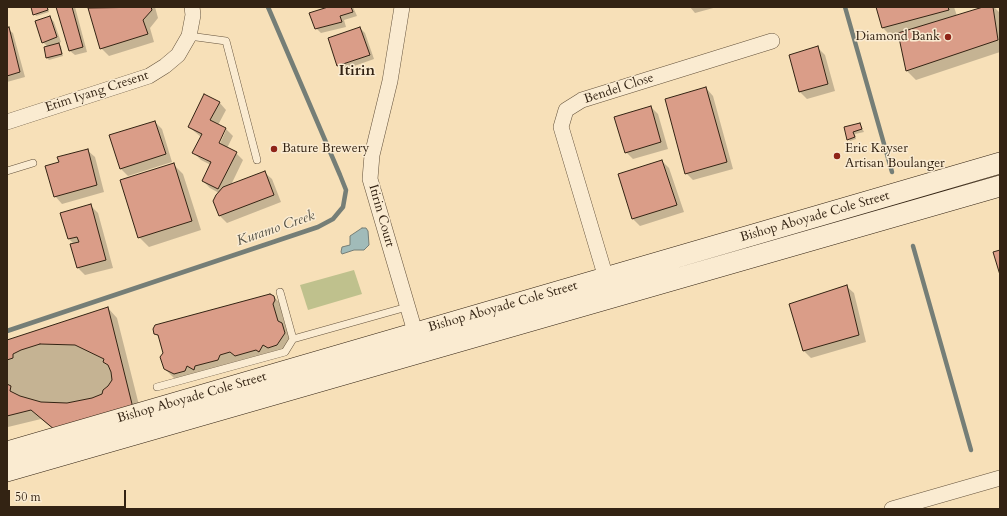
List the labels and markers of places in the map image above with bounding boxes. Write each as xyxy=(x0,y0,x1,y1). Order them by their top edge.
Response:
place label: Diamond Bank xyxy=(856,29,940,45)
marker: Diamond Bank xyxy=(943,32,953,42)
place label: Bature Brewery xyxy=(282,141,369,157)
place label: Eric Kayser Artisan Boulanger xyxy=(845,141,945,172)
marker: Bature Brewery xyxy=(269,144,279,154)
marker: Eric Kayser Artisan Boulanger xyxy=(832,151,842,161)

